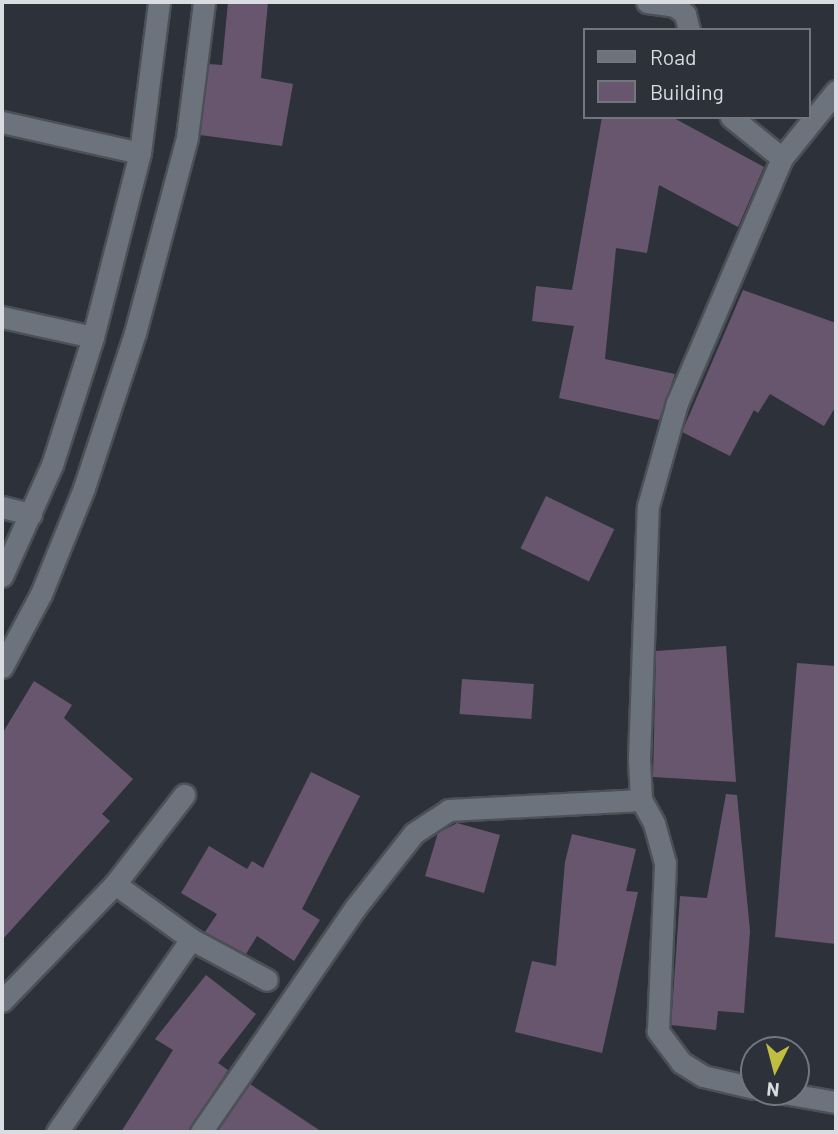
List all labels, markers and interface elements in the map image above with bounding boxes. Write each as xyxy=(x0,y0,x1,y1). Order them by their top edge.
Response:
legend xyxy=(582,28,810,119)
text: Road xyxy=(650,44,696,69)
text: Building xyxy=(650,79,724,104)
north arrow xyxy=(740,1036,810,1106)
text: N xyxy=(765,1078,780,1102)

